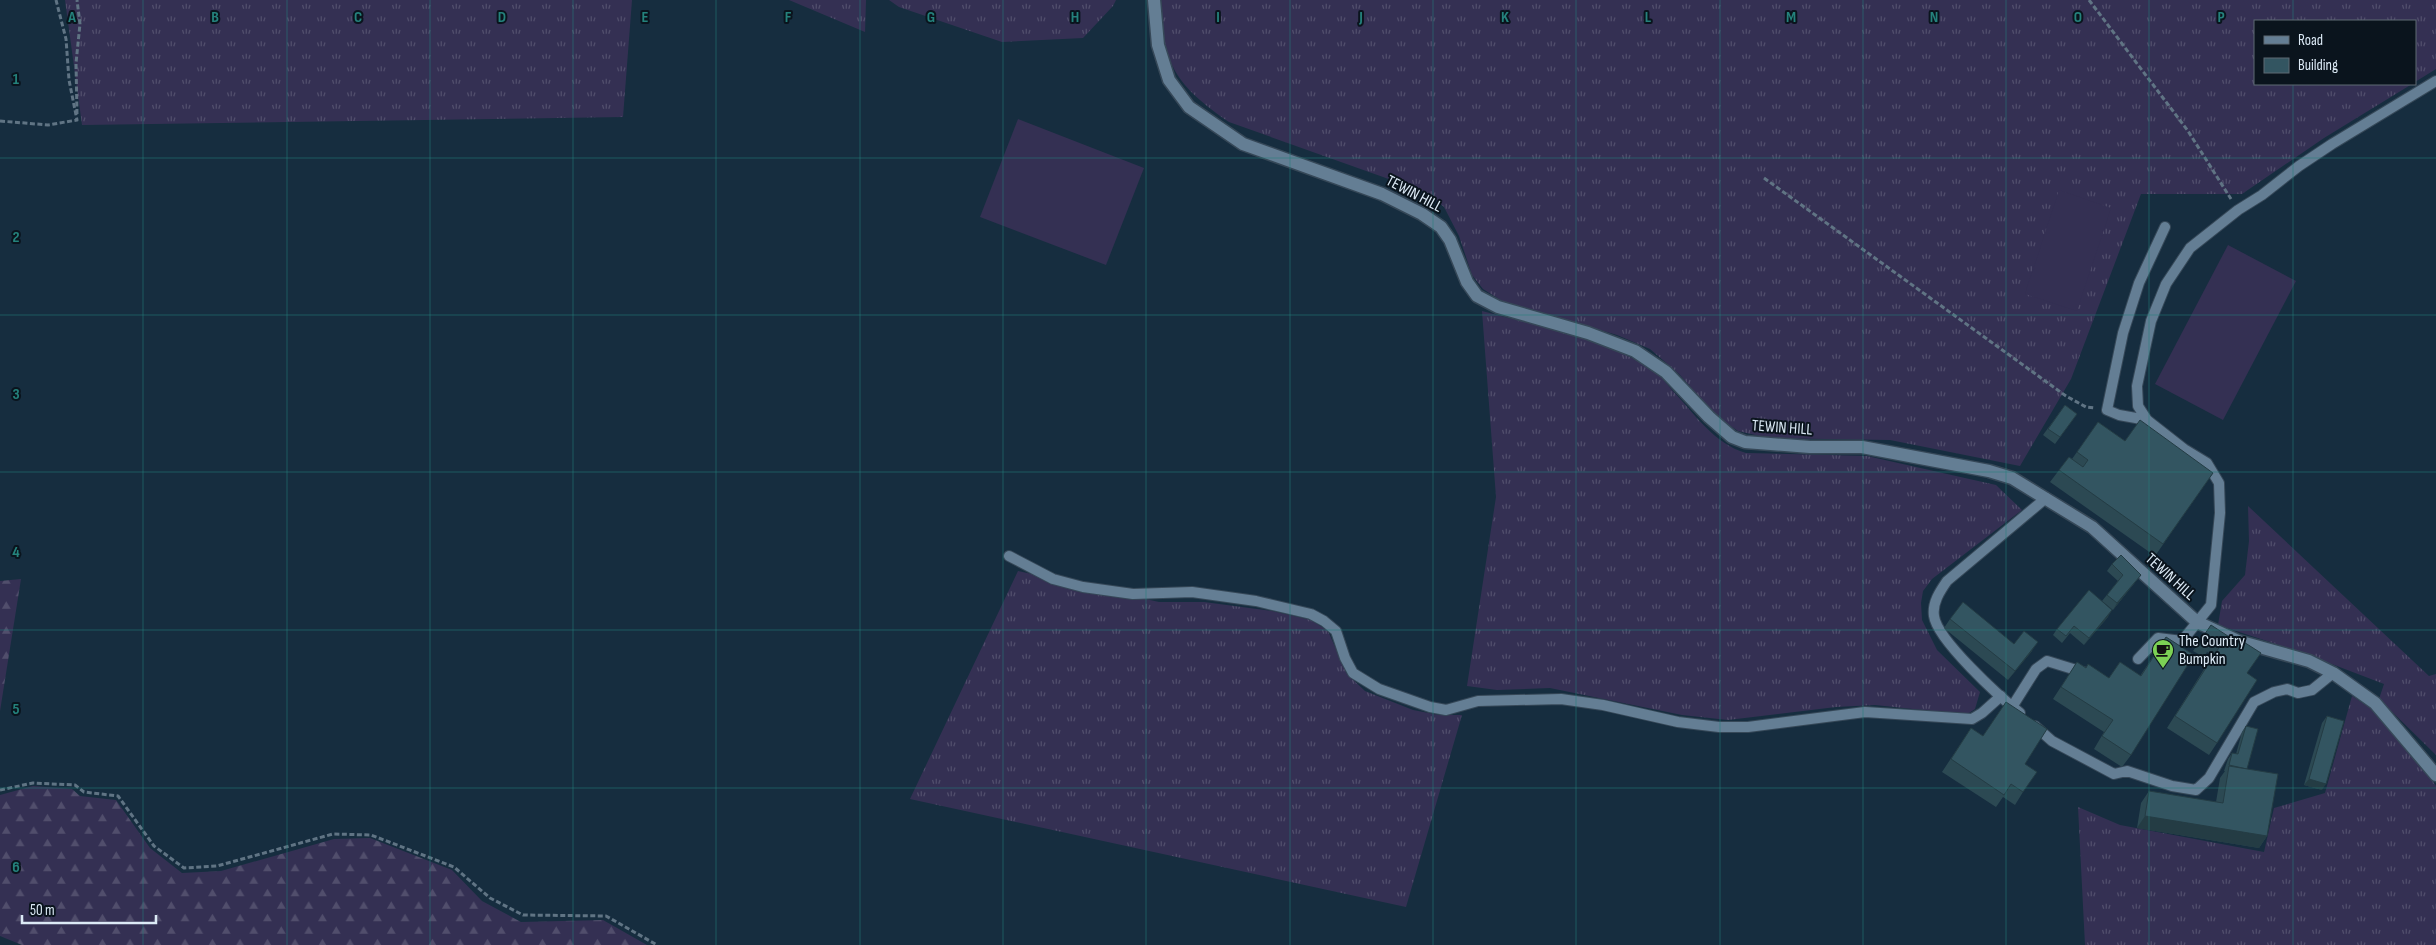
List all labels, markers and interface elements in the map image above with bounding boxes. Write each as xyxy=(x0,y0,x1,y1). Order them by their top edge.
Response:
text: A xyxy=(67,8,76,27)
text: B xyxy=(211,8,219,27)
text: C xyxy=(354,8,362,27)
text: D xyxy=(498,8,506,27)
text: E xyxy=(642,8,649,27)
text: F xyxy=(785,8,792,27)
text: G xyxy=(927,8,935,27)
text: H xyxy=(1071,8,1079,27)
text: I xyxy=(1216,8,1220,27)
text: J xyxy=(1358,8,1363,27)
text: K xyxy=(1501,8,1509,27)
text: L xyxy=(1645,8,1652,27)
text: M xyxy=(1786,8,1796,27)
text: N xyxy=(1930,8,1938,27)
text: O xyxy=(2074,8,2082,27)
text: P xyxy=(2217,8,2225,27)
legend xyxy=(2254,20,2416,85)
text: Road xyxy=(2298,31,2323,50)
text: Building xyxy=(2298,56,2338,75)
text: 1 xyxy=(13,70,20,89)
street label: TEWIN HILL xyxy=(1383,171,1445,217)
text: 2 xyxy=(12,228,20,247)
text: 3 xyxy=(12,385,20,404)
street label: TEWIN HILL xyxy=(1751,416,1813,440)
text: 4 xyxy=(12,543,20,562)
street label: TEWIN HILL xyxy=(2141,550,2199,604)
place label: The Country Bumpkin xyxy=(2179,632,2245,669)
cafe icon: The Country Bumpkin xyxy=(2151,638,2175,669)
text: 5 xyxy=(12,700,20,719)
text: 6 xyxy=(12,858,20,877)
scale bar xyxy=(22,892,156,924)
text: 50 m xyxy=(30,901,55,920)

